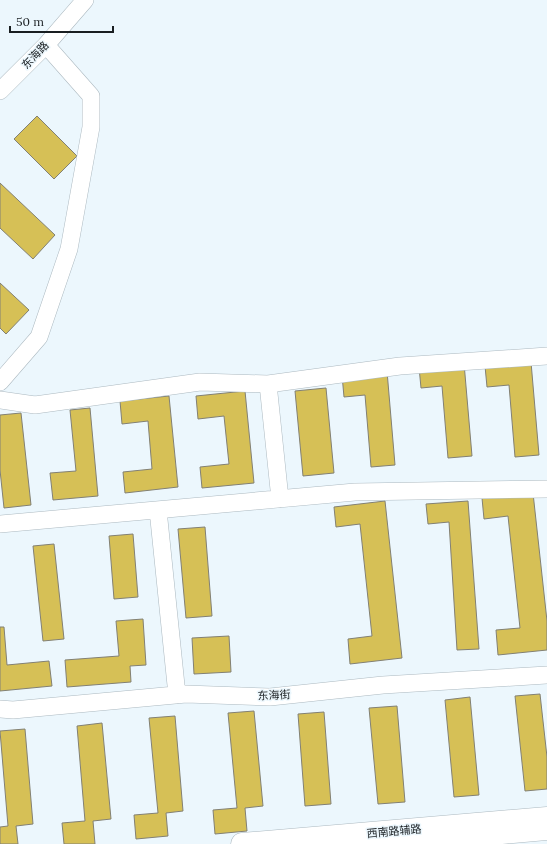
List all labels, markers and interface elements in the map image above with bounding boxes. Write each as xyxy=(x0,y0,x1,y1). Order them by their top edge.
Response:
scale bar xyxy=(10,8,113,34)
text: 50 m xyxy=(16,14,44,29)
street label: 东海路 xyxy=(19,38,51,72)
street label: 东海街 xyxy=(257,687,291,703)
street label: 西南路辅路 xyxy=(366,822,422,840)

